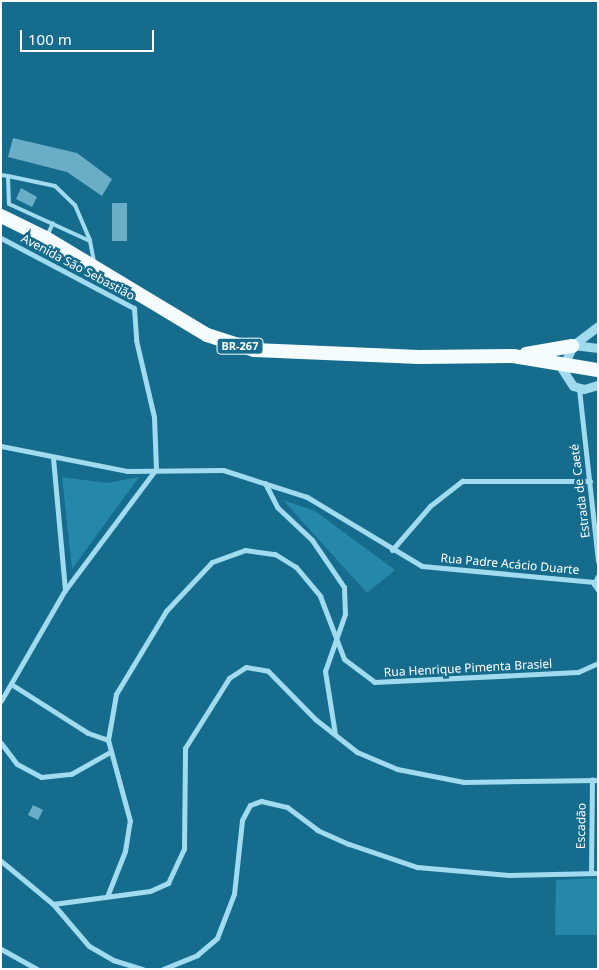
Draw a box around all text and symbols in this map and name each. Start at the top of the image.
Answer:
scale bar [22,20,156,52]
text: 100 m [28,29,72,49]
street label: Avenida São Sebastião [19,231,137,303]
road number: BR-267 [216,338,264,354]
street label: Estrada de Caeté [567,443,593,539]
street label: Rua Padre Acácio Duarte [440,551,580,577]
street label: Rua Henrique Pimenta Brasiel [384,656,552,680]
street label: Escadão [573,803,589,849]

